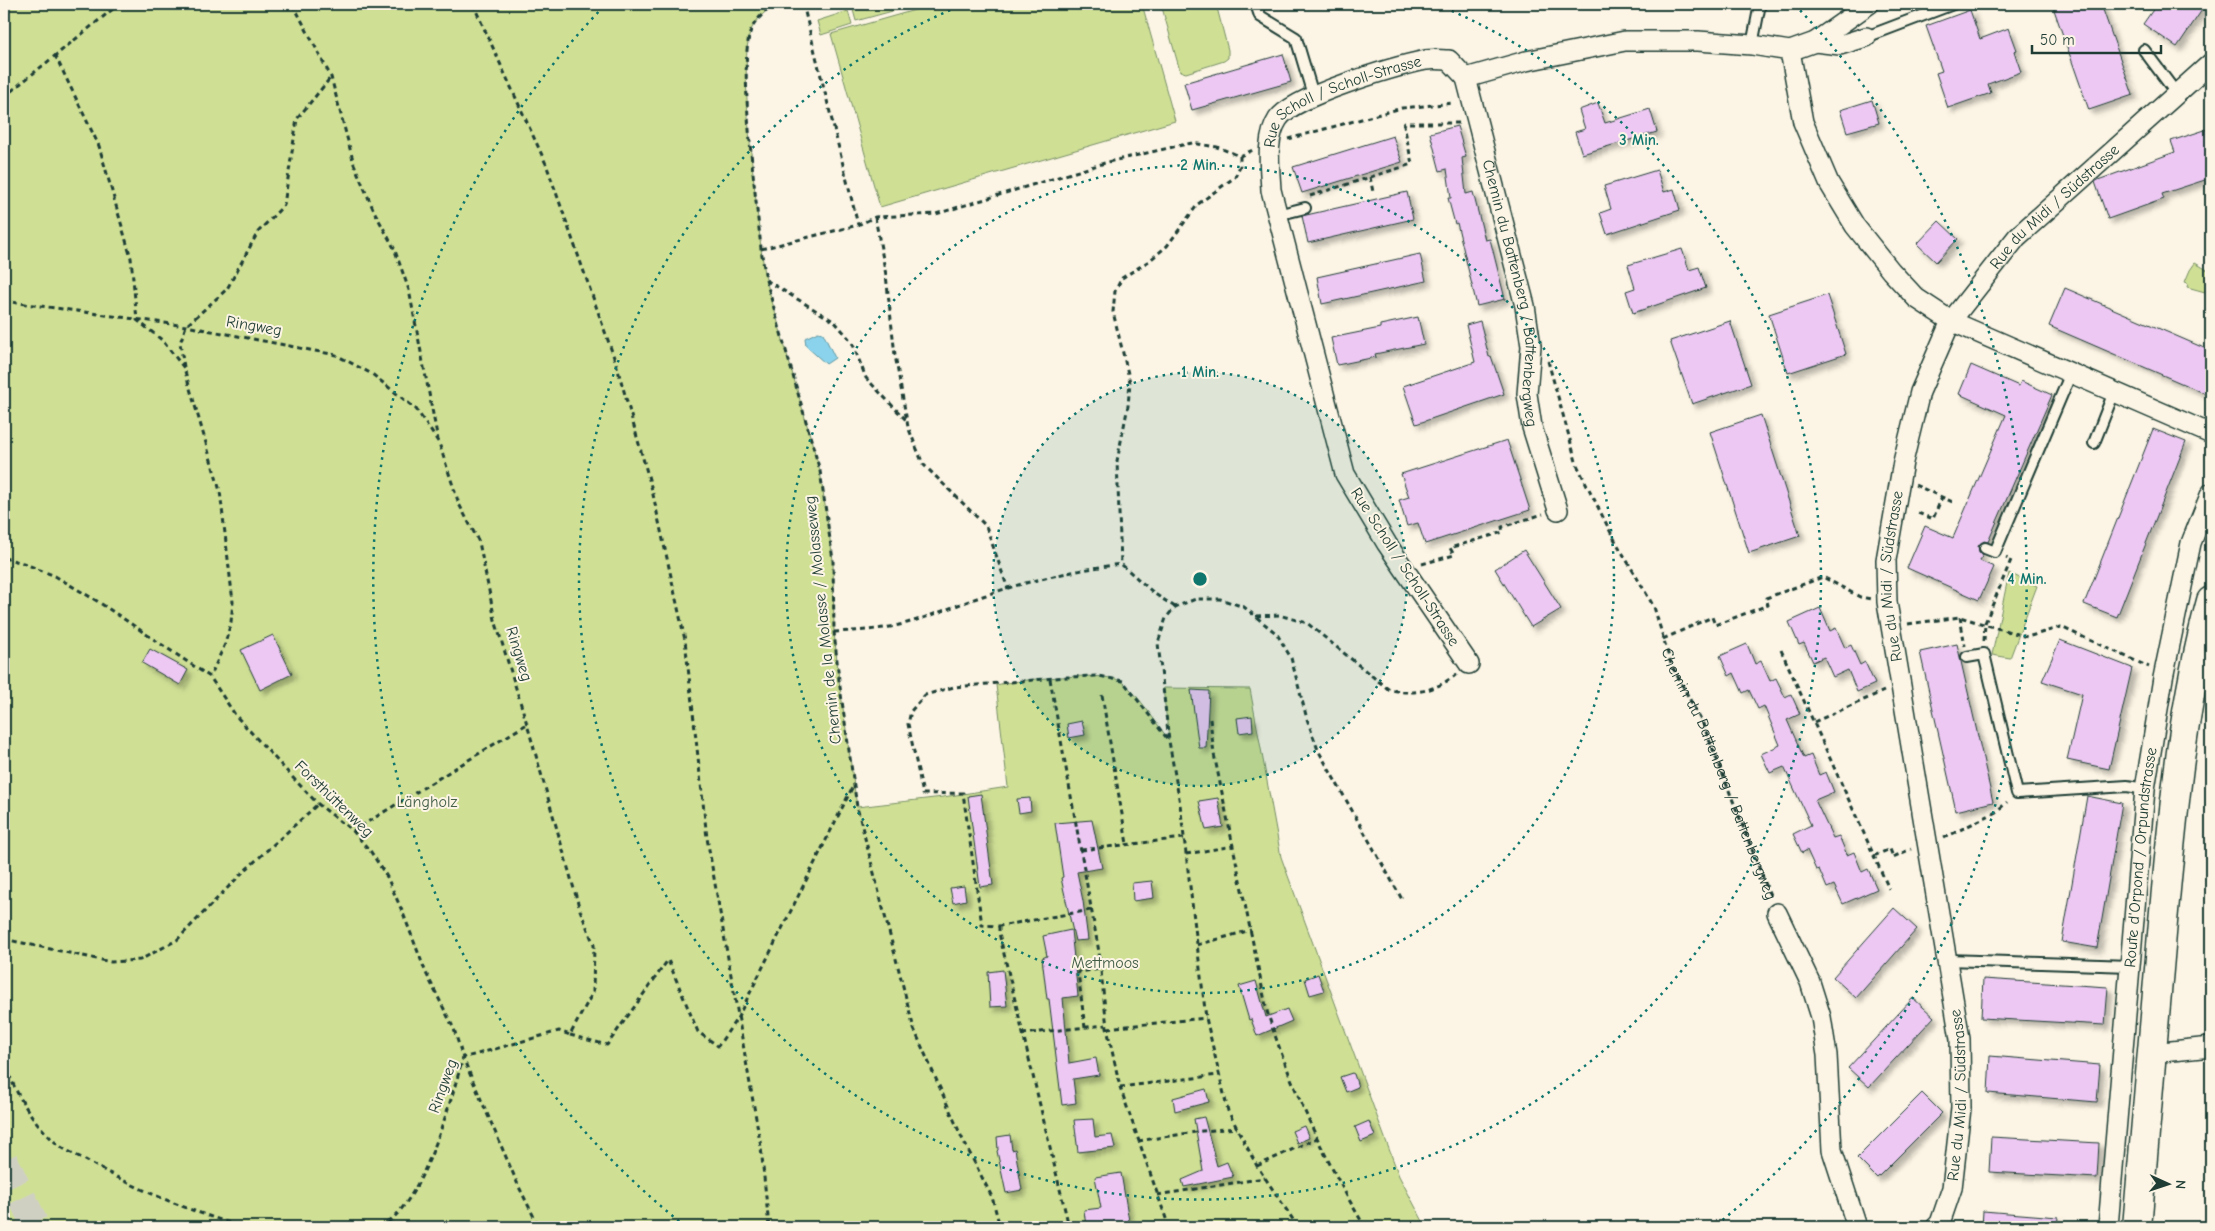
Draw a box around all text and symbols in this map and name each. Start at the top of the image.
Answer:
scale bar [2032,22,2161,54]
text: 50 m [2040,31,2075,49]
street label: Rue Scholl / Scholl-Strasse [1260,52,1423,148]
text: 3 Min. [1619,131,1659,149]
street label: Rue du Midi / Südstrasse [1986,141,2123,273]
text: 2 Min. [1180,156,1220,174]
street label: Chemin du Battenberg / Battenbergweg [1479,158,1541,428]
street label: Ringweg [225,312,283,340]
text: 1 Min. [1181,363,1219,381]
street label: Rue Scholl / Scholl-Strasse [1347,484,1463,650]
street label: Rue du Midi / Südstrasse [1877,490,1907,663]
street label: Chemin de la Molasse / Molasseweg [801,495,845,745]
centre of rings [1191,570,1209,588]
text: 4 Min. [2008,570,2047,588]
street label: Ringweg [502,624,536,684]
street label: Chemin du Battenberg / Battenbergweg [1658,646,1780,903]
street label: Route d'Orpond / Orpundstrasse [2121,746,2161,968]
street label: Forsthüttenweg [291,757,377,841]
park label: Längholz [397,793,457,811]
park label: Mettmoos [1071,954,1139,972]
street label: Rue du Midi / Südstrasse [1944,1008,1970,1182]
street label: Ringweg [425,1056,461,1116]
north arrow [2142,1158,2192,1208]
text: N [2172,1180,2189,1190]

